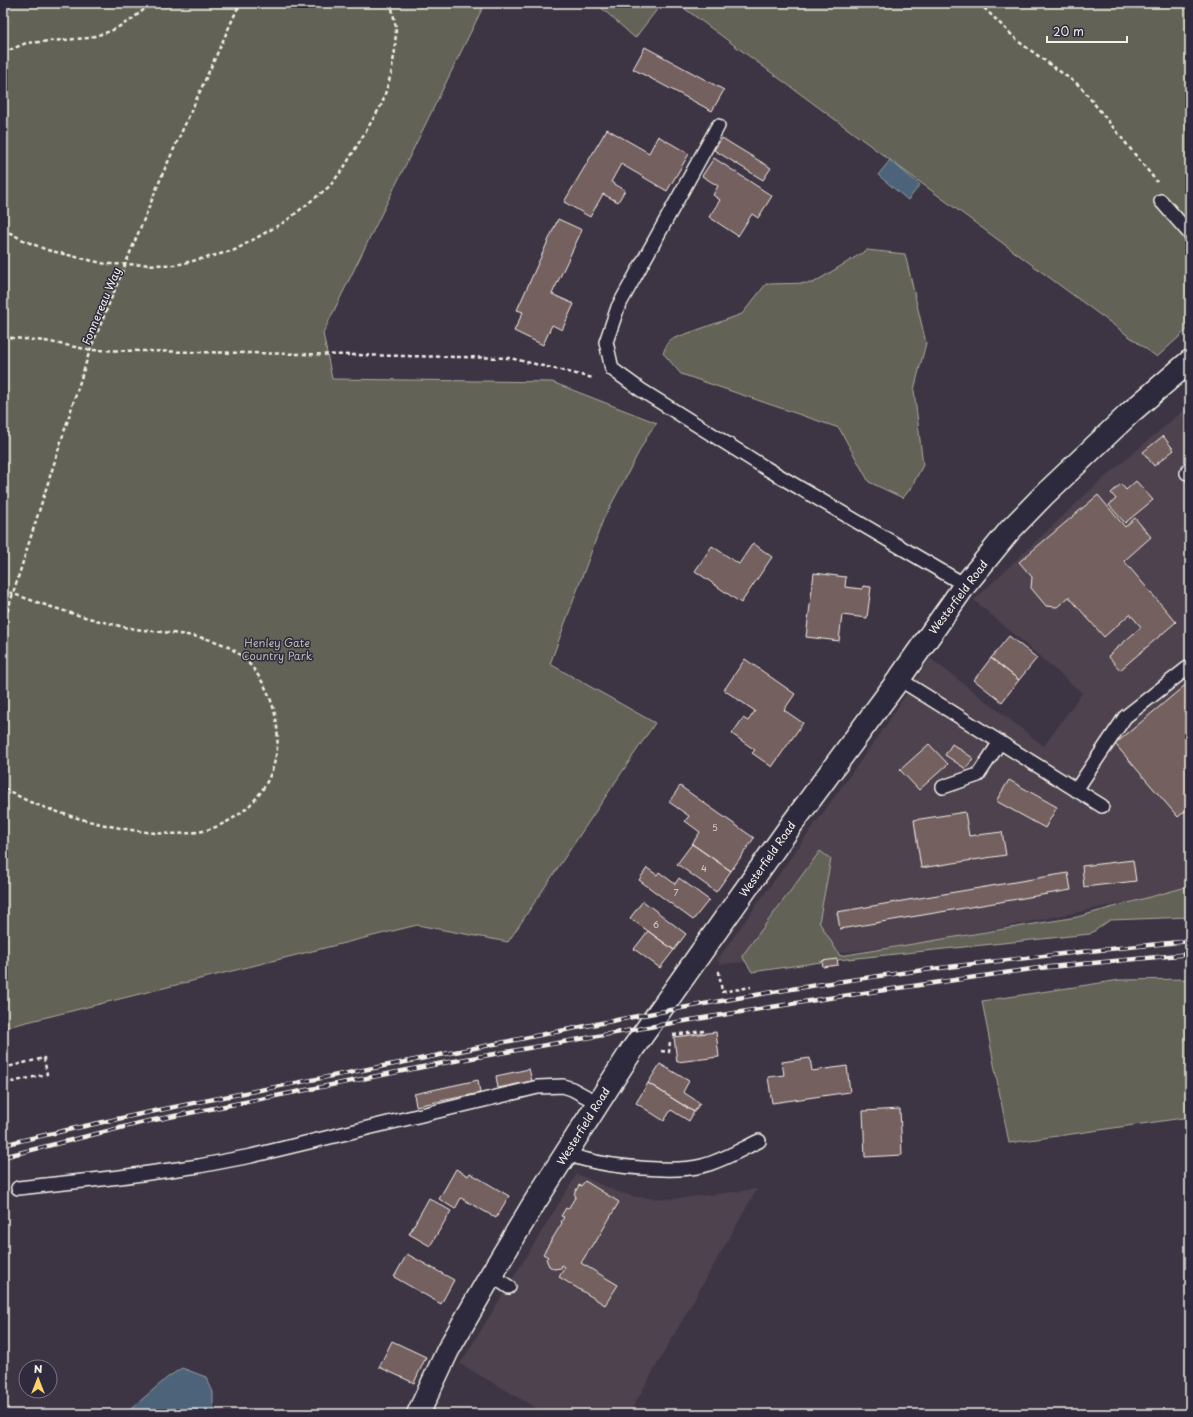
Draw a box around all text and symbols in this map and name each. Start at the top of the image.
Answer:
scale bar [1047,18,1127,44]
text: 20 m [1053,22,1084,40]
street label: Fonnereau Way [77,265,125,347]
street label: Westerfield Road [924,556,992,638]
park label: Henley Gate Country Park [241,634,313,664]
street label: Westerfield Road [734,818,800,900]
house number: 5 [712,820,718,834]
house number: 4 [701,861,707,875]
house number: 7 [673,885,679,899]
house number: 6 [653,917,659,931]
street label: Westerfield Road [552,1084,614,1168]
north arrow [18,1359,58,1399]
text: N [34,1360,43,1377]

